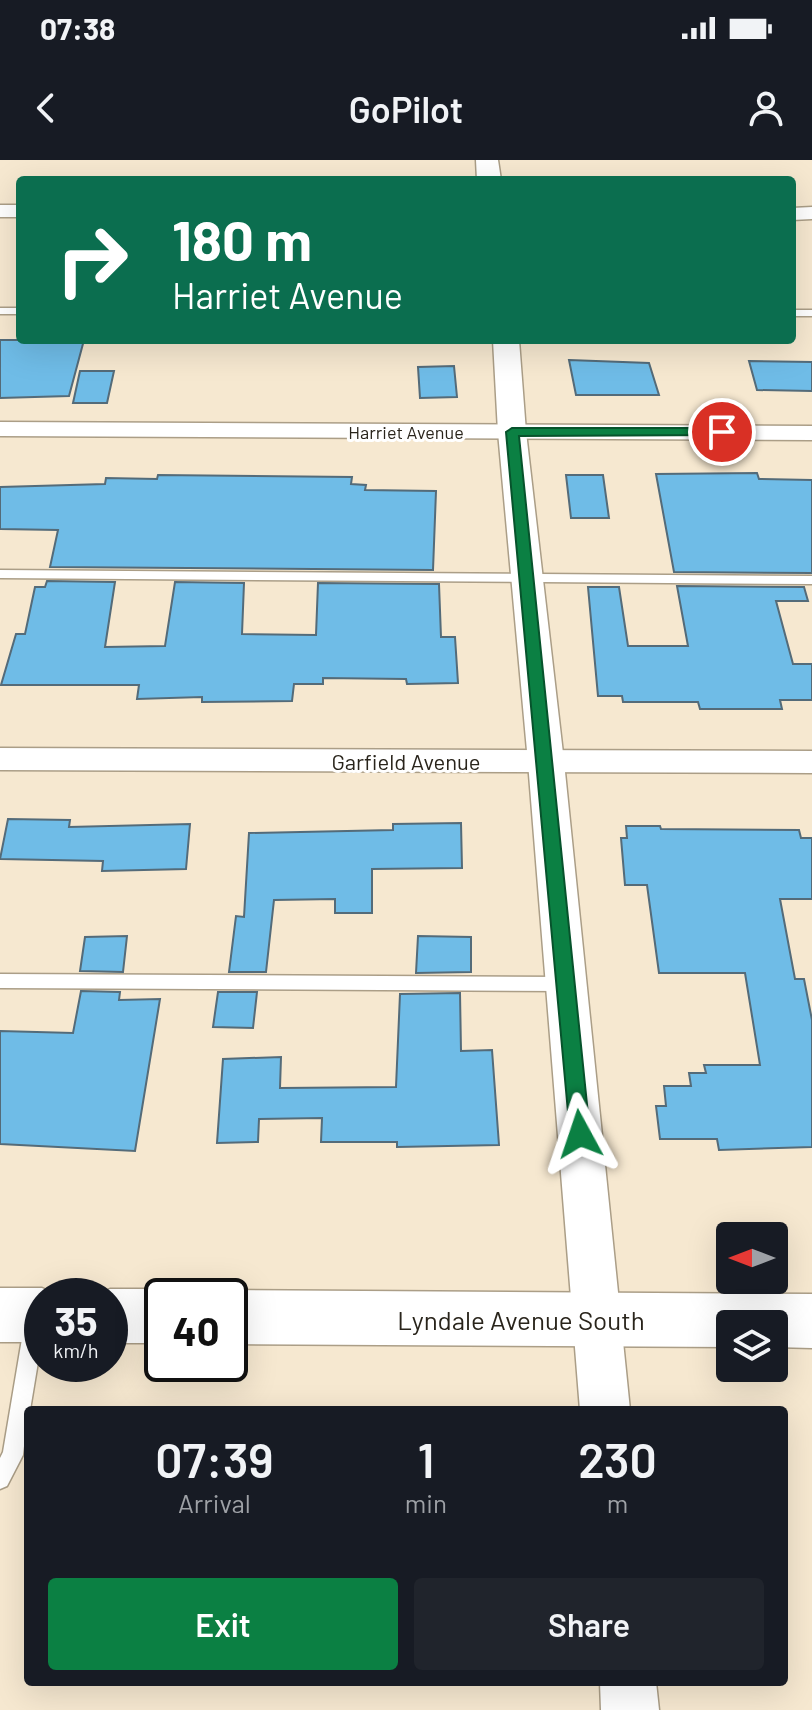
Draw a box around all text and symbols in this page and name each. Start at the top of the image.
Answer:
text: 07:38 [40,10,115,46]
icon: back [24,86,68,130]
icon: person [744,86,788,130]
text: GoPilot [349,87,463,130]
text: 180 m [172,205,312,272]
icon: right [40,208,144,312]
text: Harriet Avenue [172,273,403,316]
pin [688,398,756,466]
icon: arrive [700,410,744,454]
street label: Harriet Avenue [348,421,464,443]
street label: Garfield Avenue [331,748,481,774]
position arrow [538,1092,622,1176]
north arrow [716,1222,788,1294]
map controls [716,1222,788,1382]
speed limit sign: 40 [144,1278,248,1382]
text: 35 [54,1296,98,1344]
street label: Lyndale Avenue South [397,1304,645,1335]
button: layers [716,1310,788,1382]
text: km/h [53,1338,99,1362]
text: 07:39 [155,1430,274,1488]
text: 1 [417,1430,434,1488]
text: 230 [578,1430,657,1488]
text: Arrival [178,1487,251,1518]
text: min [405,1487,447,1518]
text: m [607,1487,628,1518]
button: Exit [48,1578,398,1670]
button: Share [414,1578,764,1670]

